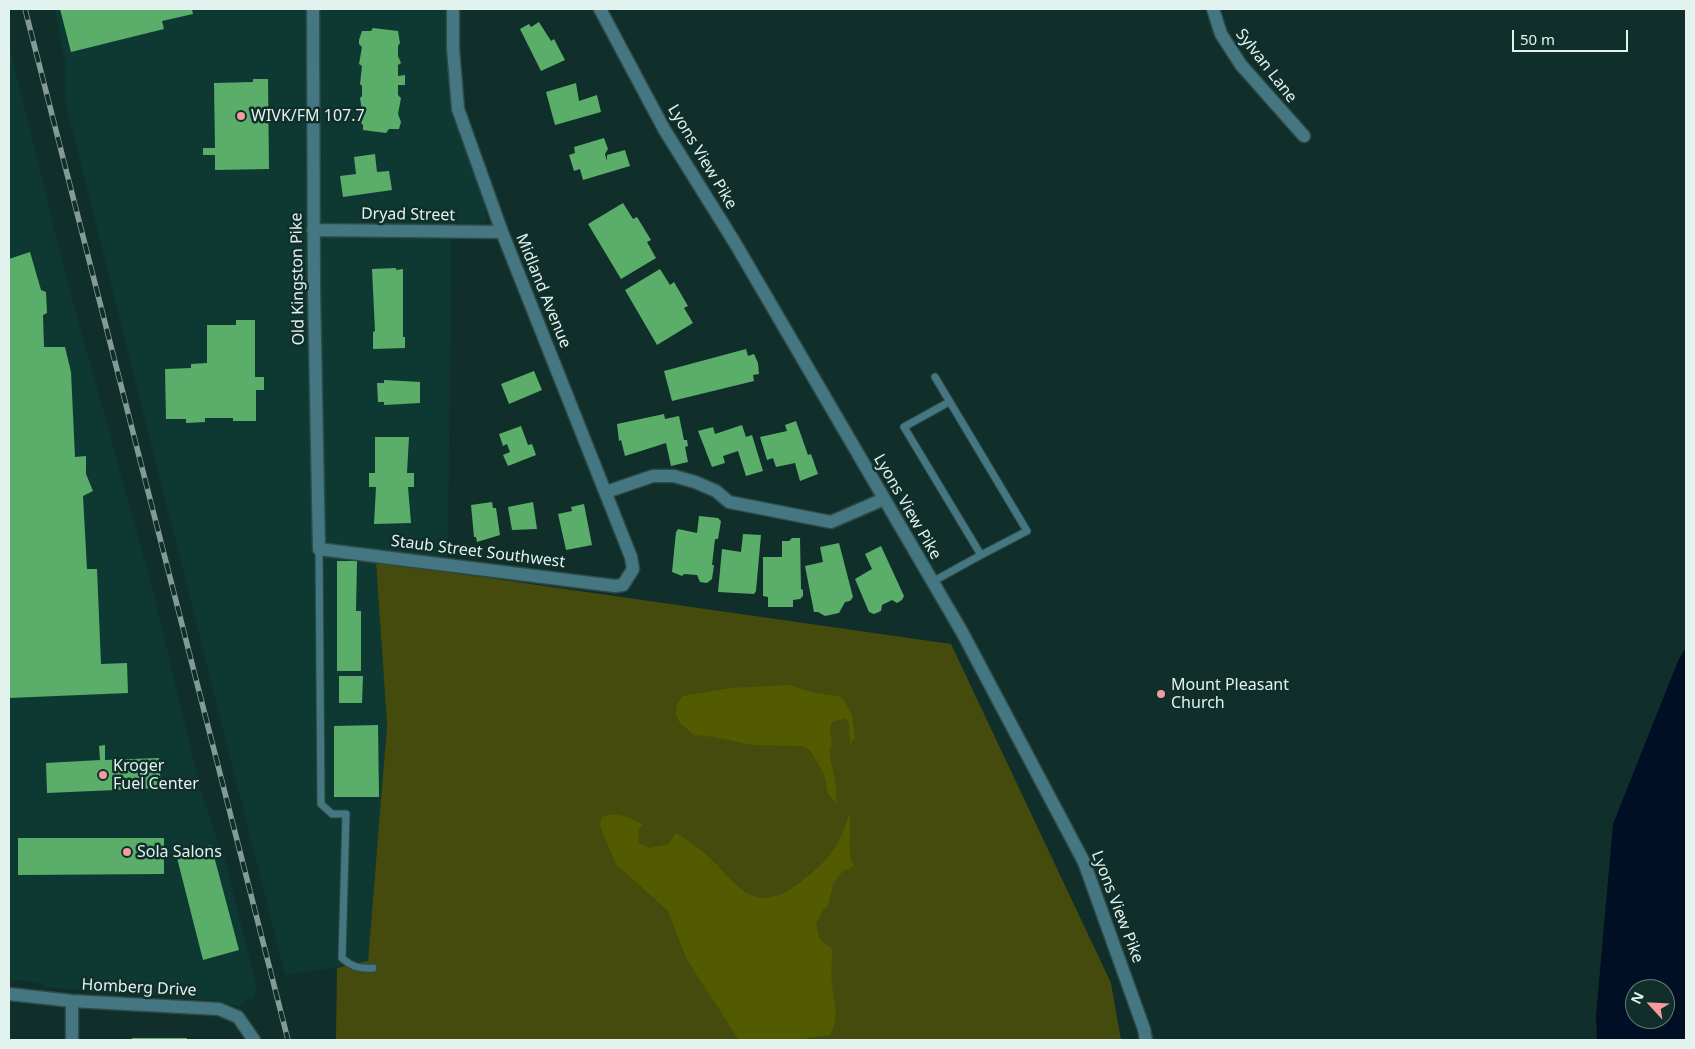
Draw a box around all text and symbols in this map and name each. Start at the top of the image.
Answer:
scale bar [1515,20,1631,52]
street label: Sylvan Lane [1231,25,1301,107]
text: 50 m [1520,29,1555,49]
street label: Lyons View Pike [663,101,741,213]
place label: WIVK/FM 107.7 [251,106,365,126]
marker: WIVK/FM 107.7 [235,110,247,122]
street label: Dryad Street [361,205,455,225]
street label: Old Kingston Pike [287,212,309,346]
street label: Midland Avenue [511,231,575,351]
street label: Lyons View Pike [869,451,945,563]
street label: Staub Street Southwest [390,532,566,572]
place label: Mount Pleasant Church [1171,675,1289,713]
marker: Mount Pleasant Church [1155,688,1167,700]
place label: Kroger Fuel Center [113,756,199,794]
marker: Kroger Fuel Center [97,769,109,781]
place label: Sola Salons [137,842,222,862]
marker: Sola Salons [121,846,133,858]
street label: Lyons View Pike [1087,848,1147,966]
street label: Homberg Drive [81,975,197,1001]
north arrow [1625,979,1675,1029]
text: N [1626,989,1648,1007]

